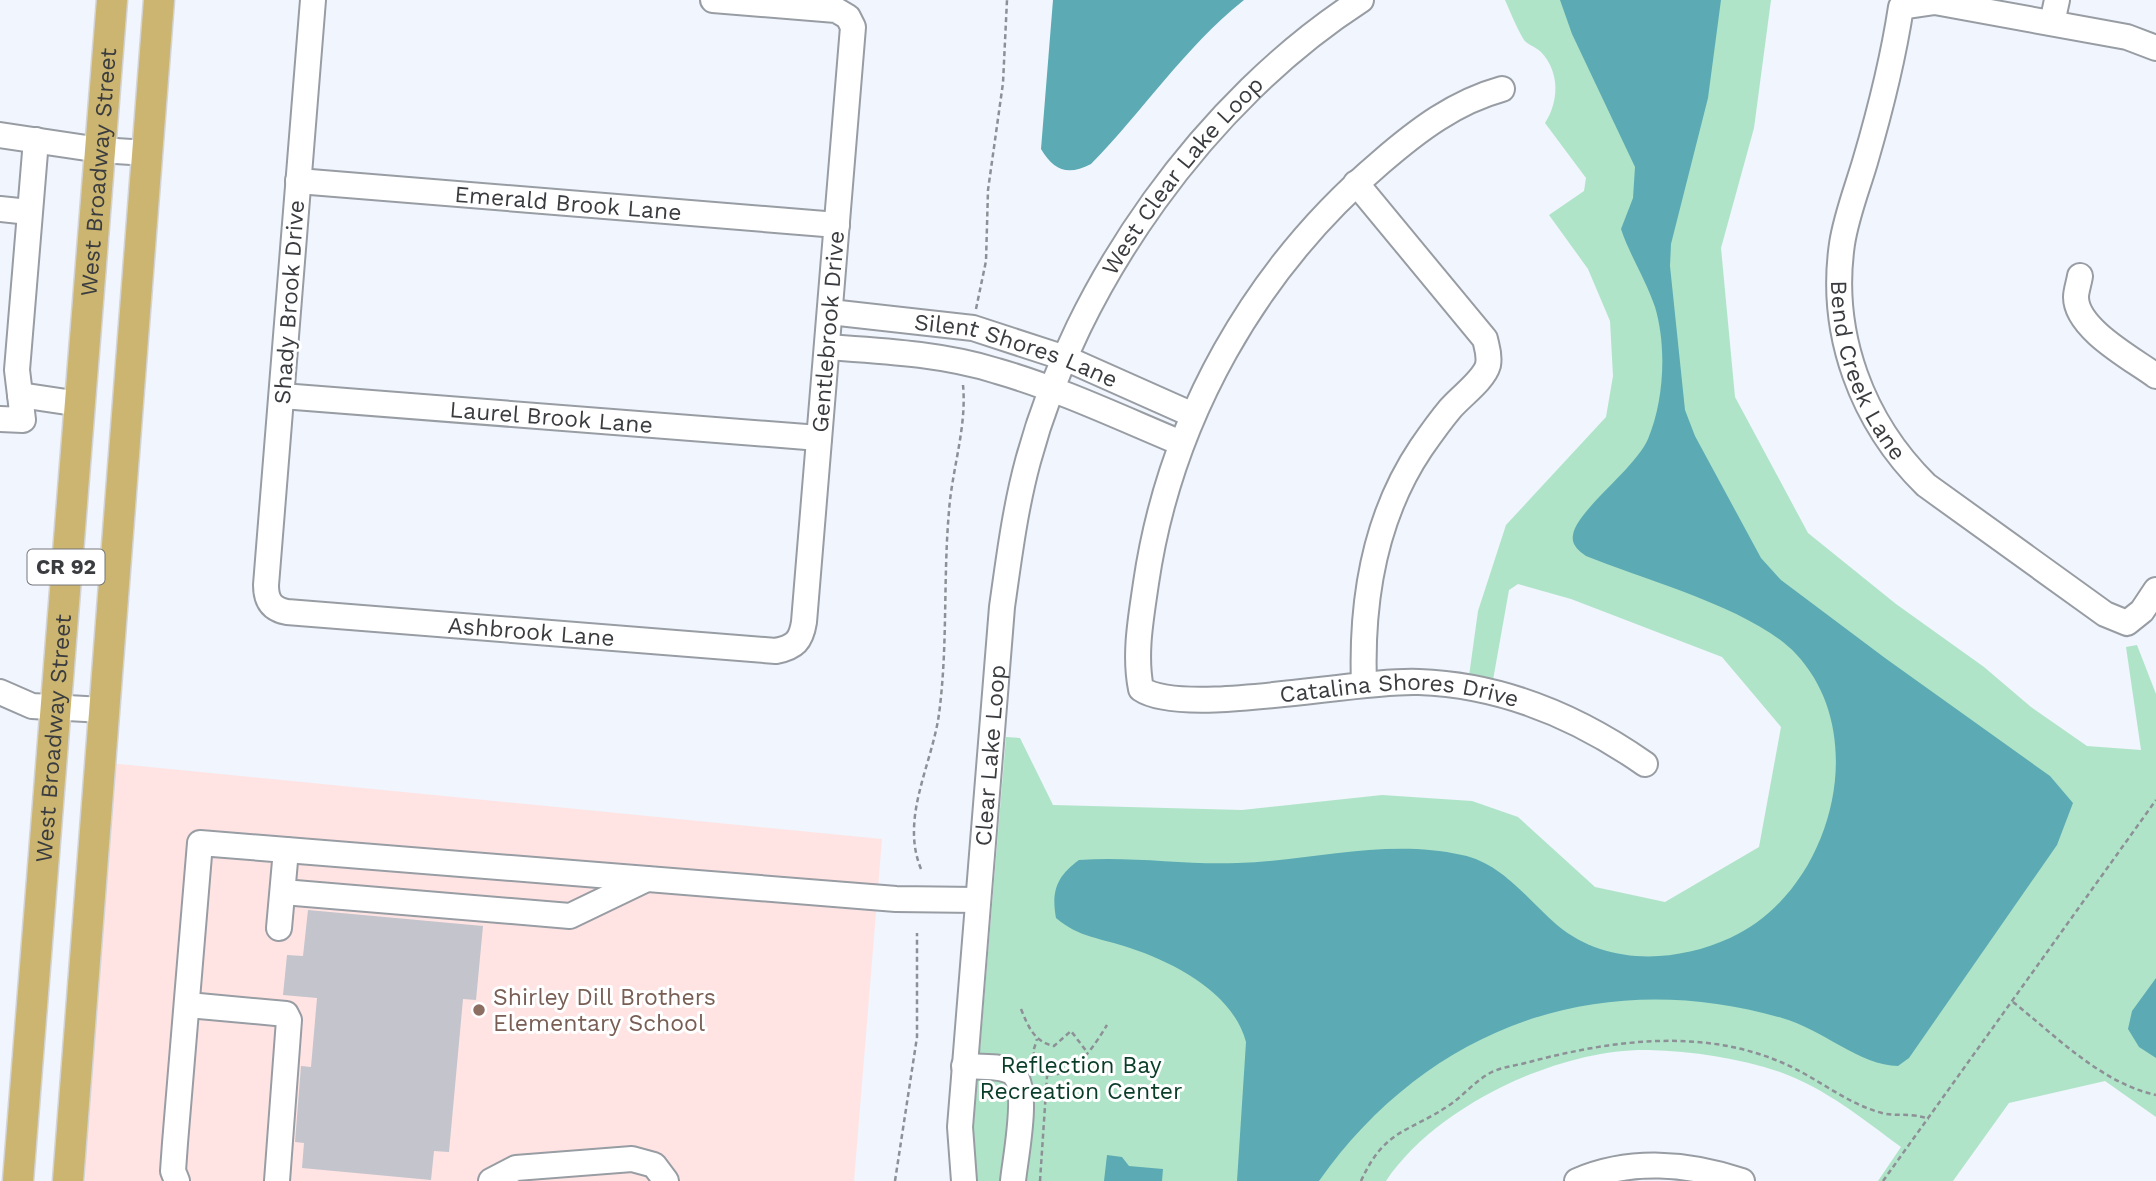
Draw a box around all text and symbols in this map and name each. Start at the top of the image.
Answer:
street label: West Broadway Street [75,47,122,298]
street label: West Clear Lake Loop [1096,71,1269,280]
street label: Emerald Brook Lane [453,181,683,226]
street label: Shady Brook Drive [269,199,310,405]
street label: Gentlebrook Drive [807,230,850,434]
street label: Bend Creek Lane [1825,280,1911,466]
street label: Silent Shores Lane [913,309,1122,394]
street label: Laurel Brook Lane [448,396,654,439]
road number: CR 92 [28,550,104,584]
street label: Ashbrook Lane [447,612,616,652]
street label: West Broadway Street [30,613,77,864]
street label: Clear Lake Loop [970,664,1011,847]
street label: Catalina Shores Drive [1278,669,1522,713]
place label: Shirley Dill Brothers Elementary School [493,984,716,1037]
marker: Shirley Dill Brothers Elementary School [471,1002,487,1018]
park label: Reflection Bay Recreation Center [980,1052,1182,1105]

